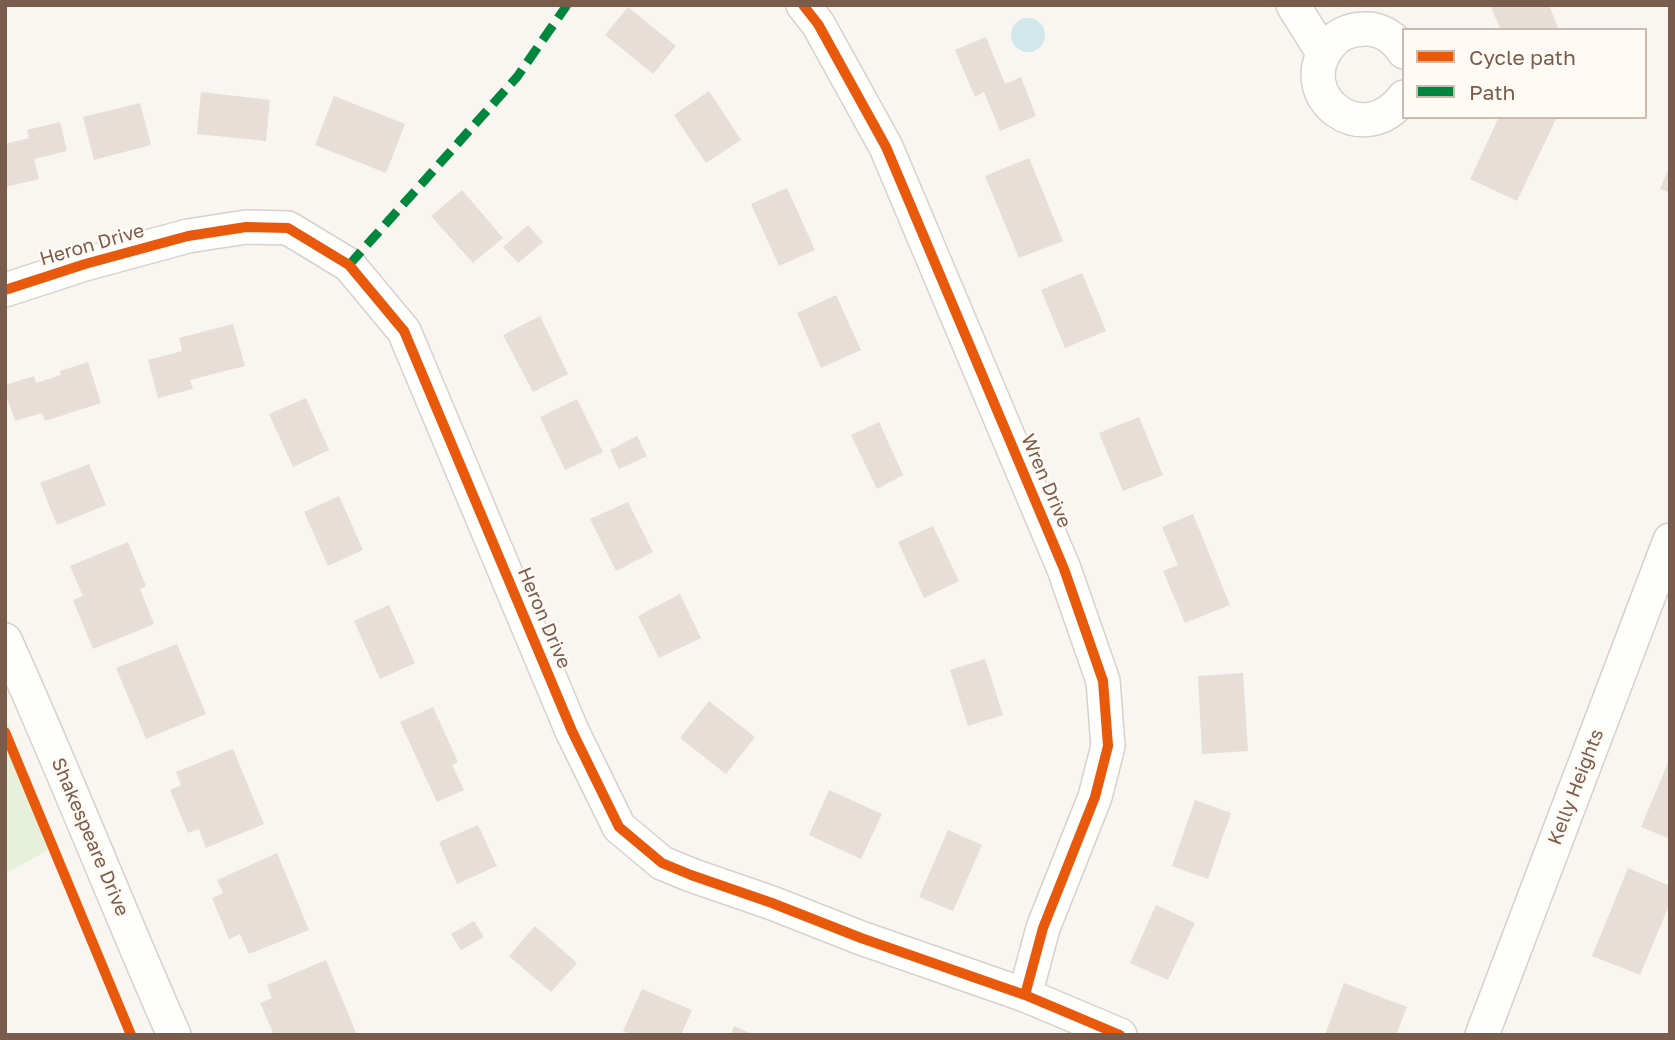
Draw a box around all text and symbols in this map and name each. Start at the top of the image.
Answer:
legend [1402,28,1647,119]
text: Cycle path [1469,44,1576,70]
text: Path [1469,79,1516,105]
street label: Heron Drive [37,219,147,271]
street label: Wren Drive [1016,431,1076,531]
street label: Heron Drive [512,564,576,672]
street label: Kelly Heights [1543,726,1609,848]
street label: Shakespeare Drive [46,755,134,919]

